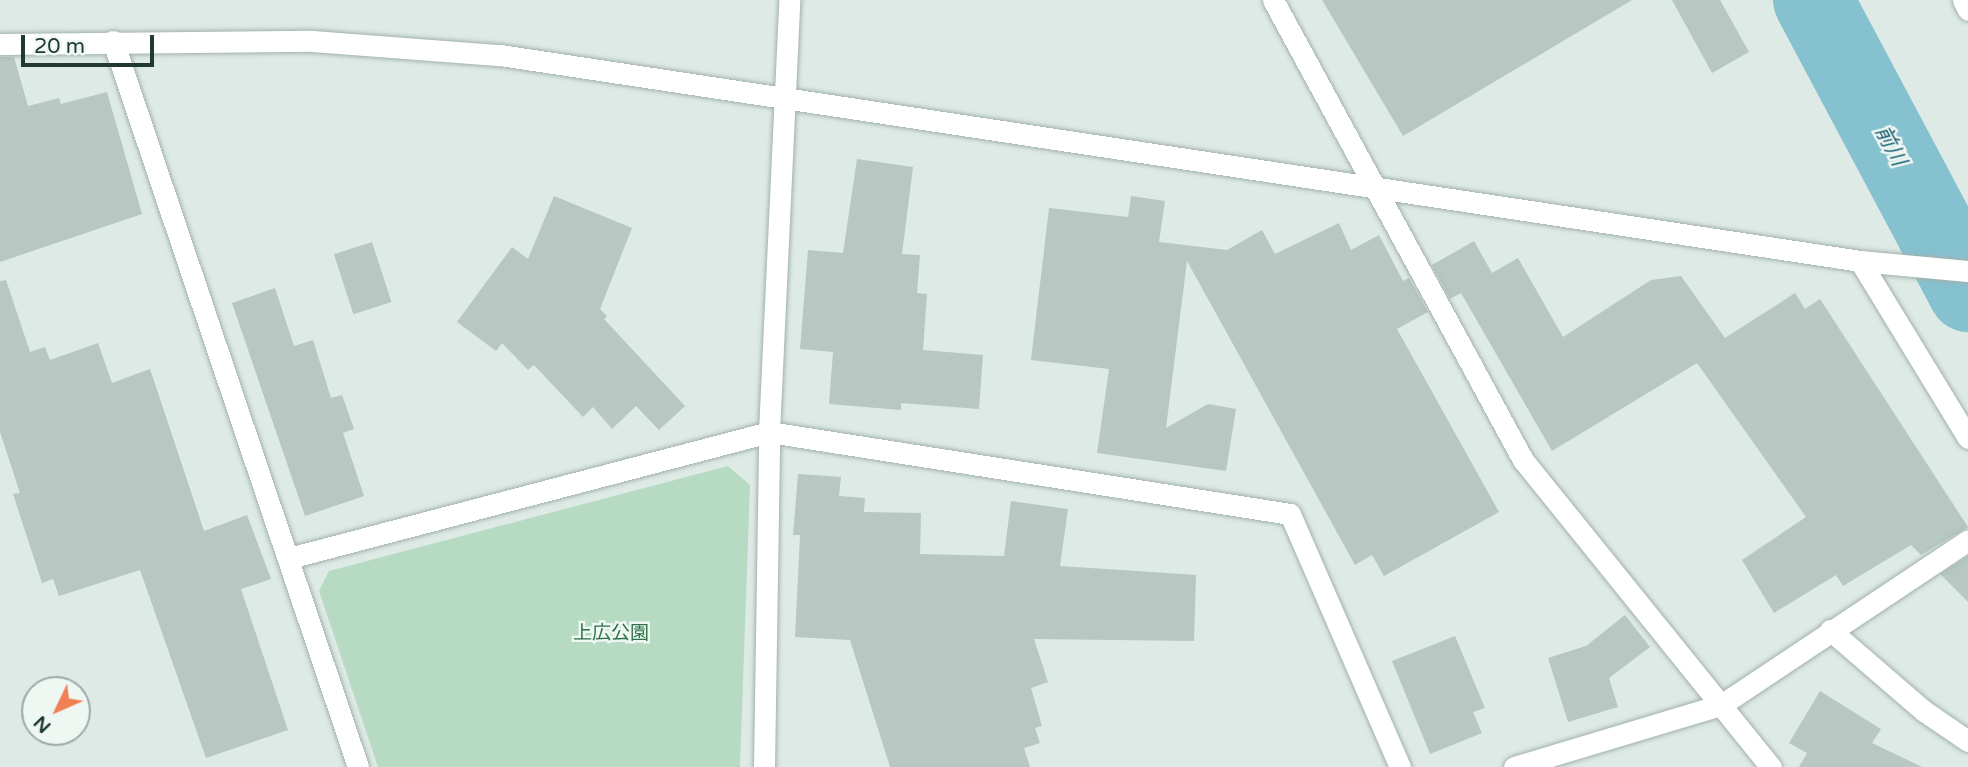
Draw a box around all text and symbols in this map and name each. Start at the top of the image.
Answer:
scale bar [24,21,158,65]
text: 20 m [34,34,85,59]
water label: 前川 [1869,122,1911,170]
park label: 上広公園 [573,623,649,645]
north arrow [21,676,91,746]
text: N [29,711,56,737]

